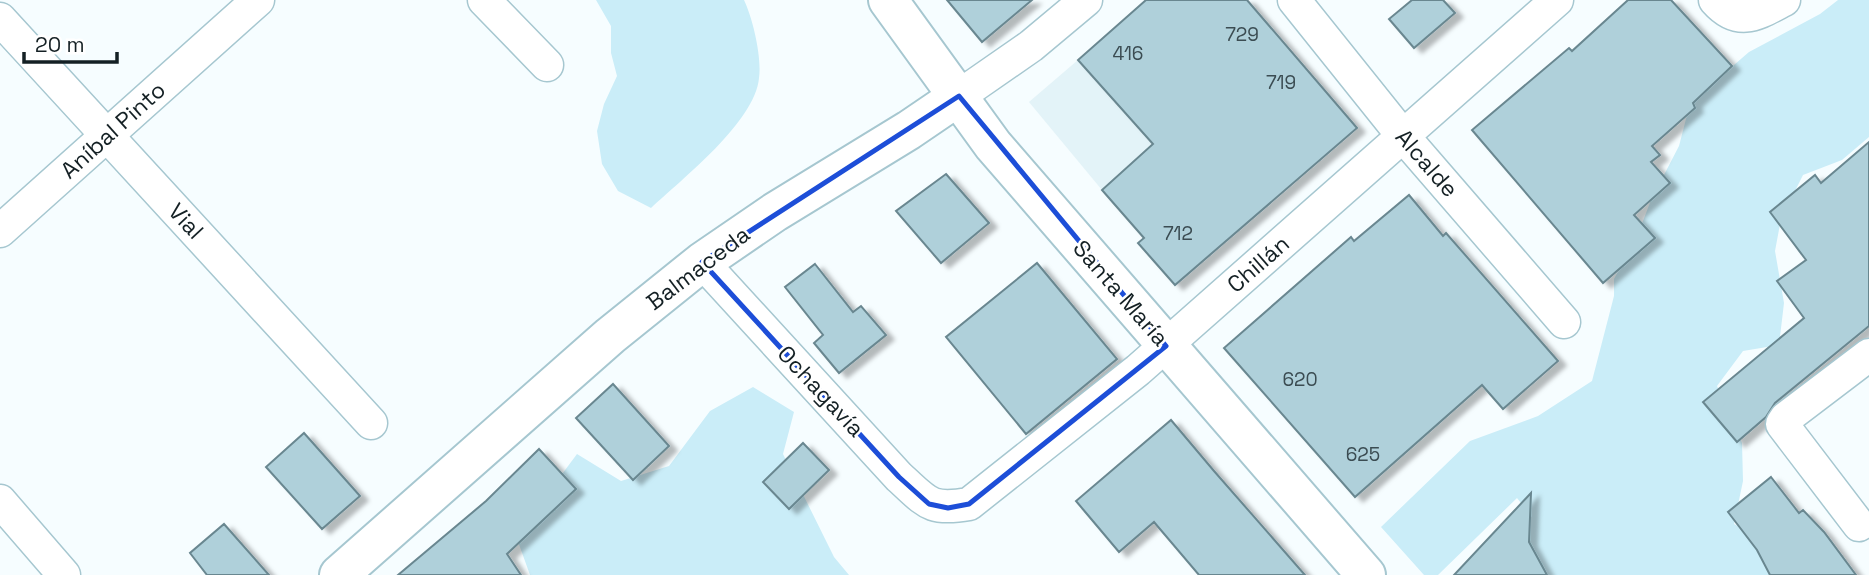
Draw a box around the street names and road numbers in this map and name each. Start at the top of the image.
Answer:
street label: Aníbal Pinto [54,75,172,185]
street label: Alcalde [1389,123,1465,203]
street label: Vial [162,197,210,245]
street label: Balmaceda [640,219,756,317]
street label: Chillán [1221,229,1295,299]
street label: Santa María [1067,234,1175,352]
street label: Ochagavía [771,339,871,443]

